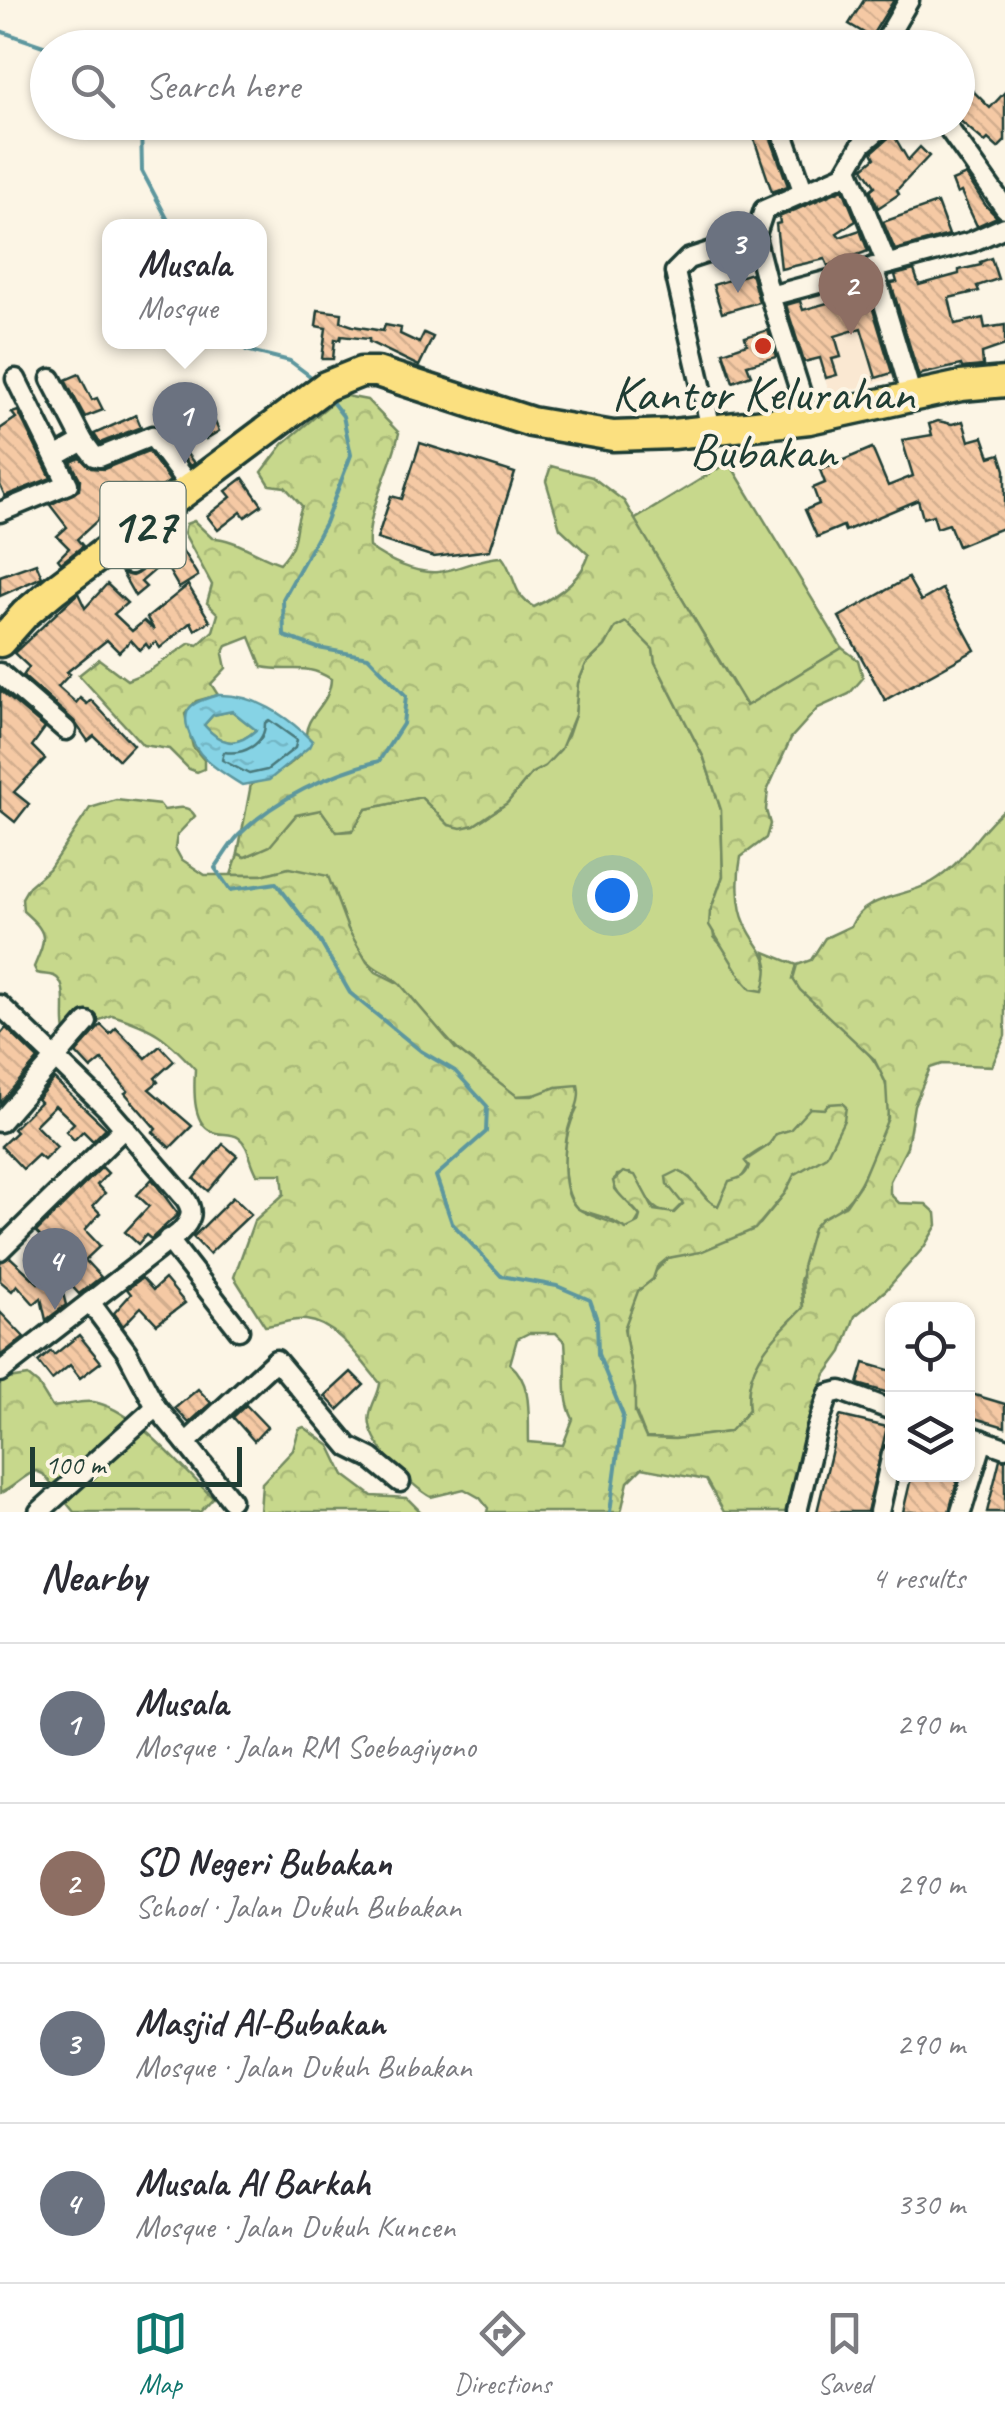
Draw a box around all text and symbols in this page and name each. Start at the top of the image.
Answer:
search box [30,30,975,140]
icon: search [65,58,120,113]
text: Search here [145,62,300,109]
pin: 3 [706,210,770,293]
popup [102,219,267,349]
text: Musala [138,240,231,287]
pin: 2 [818,252,884,335]
text: Mosque [138,287,218,328]
marker: Kantor Kelurahan Bubakan [752,335,774,357]
place label: Kantor Kelurahan Bubakan [612,362,916,483]
pin: 1 [152,382,218,464]
road number: 127 [100,482,186,568]
your location [587,870,638,921]
pin: 4 [22,1228,88,1310]
map controls [885,1302,975,1482]
button: locate [885,1302,975,1392]
button: layers [885,1392,975,1482]
scale bar [30,1442,242,1486]
text: 100 m [45,1447,105,1482]
text: Nearby [40,1551,146,1604]
text: 4 results [871,1557,965,1598]
text: Musala [135,1679,228,1726]
text: 1 [65,1703,80,1744]
text: 290 m [896,1703,965,1744]
text: Mosque · Jalan RM Soebagiyono [135,1726,476,1767]
text: SD Negeri Bubakan [135,1839,391,1886]
text: 2 [65,1863,80,1904]
text: 290 m [896,1863,965,1904]
text: School · Jalan Dukuh Bubakan [135,1886,461,1927]
text: Masjid Al-Bubakan [135,1999,385,2046]
text: 3 [65,2023,80,2064]
text: 290 m [896,2023,965,2064]
text: Mosque · Jalan Dukuh Bubakan [135,2046,472,2087]
text: Musala Al Barkah [135,2159,370,2206]
text: 4 [65,2183,80,2224]
text: 330 m [896,2183,965,2224]
text: Mosque · Jalan Dukuh Kuncen [135,2206,455,2247]
tab: Map [133,2306,188,2401]
tab: Directions [454,2306,551,2401]
tab: Saved [817,2306,872,2401]

